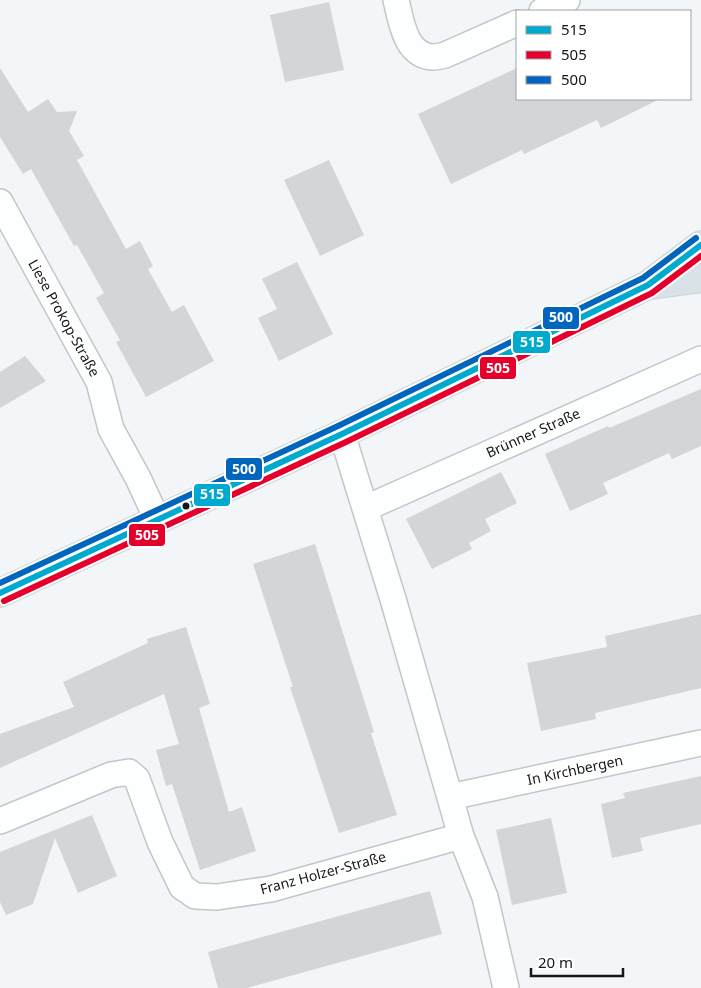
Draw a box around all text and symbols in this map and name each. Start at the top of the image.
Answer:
legend [516,10,691,100]
text: 515 [561,19,587,39]
text: 505 [561,44,587,64]
text: 500 [561,69,587,89]
street label: Liese Prokop-Straße [24,256,105,380]
line badge: 500 [542,306,580,330]
text: 500 [549,307,573,326]
line badge: 515 [512,330,551,354]
text: 515 [520,332,544,351]
line badge: 505 [479,356,517,380]
text: 505 [486,358,510,377]
street label: Brünner Straße [483,403,583,462]
line badge: 500 [225,457,263,481]
text: 500 [232,459,256,478]
line badge: 515 [193,483,231,507]
text: 515 [200,484,224,503]
unlabelled marker [181,501,191,511]
line badge: 505 [128,523,166,547]
text: 505 [135,525,159,544]
street label: In Kirchbergen [525,750,625,789]
street label: Franz Holzer-Straße [258,847,388,898]
scale bar [531,946,624,978]
text: 20 m [538,952,573,972]

